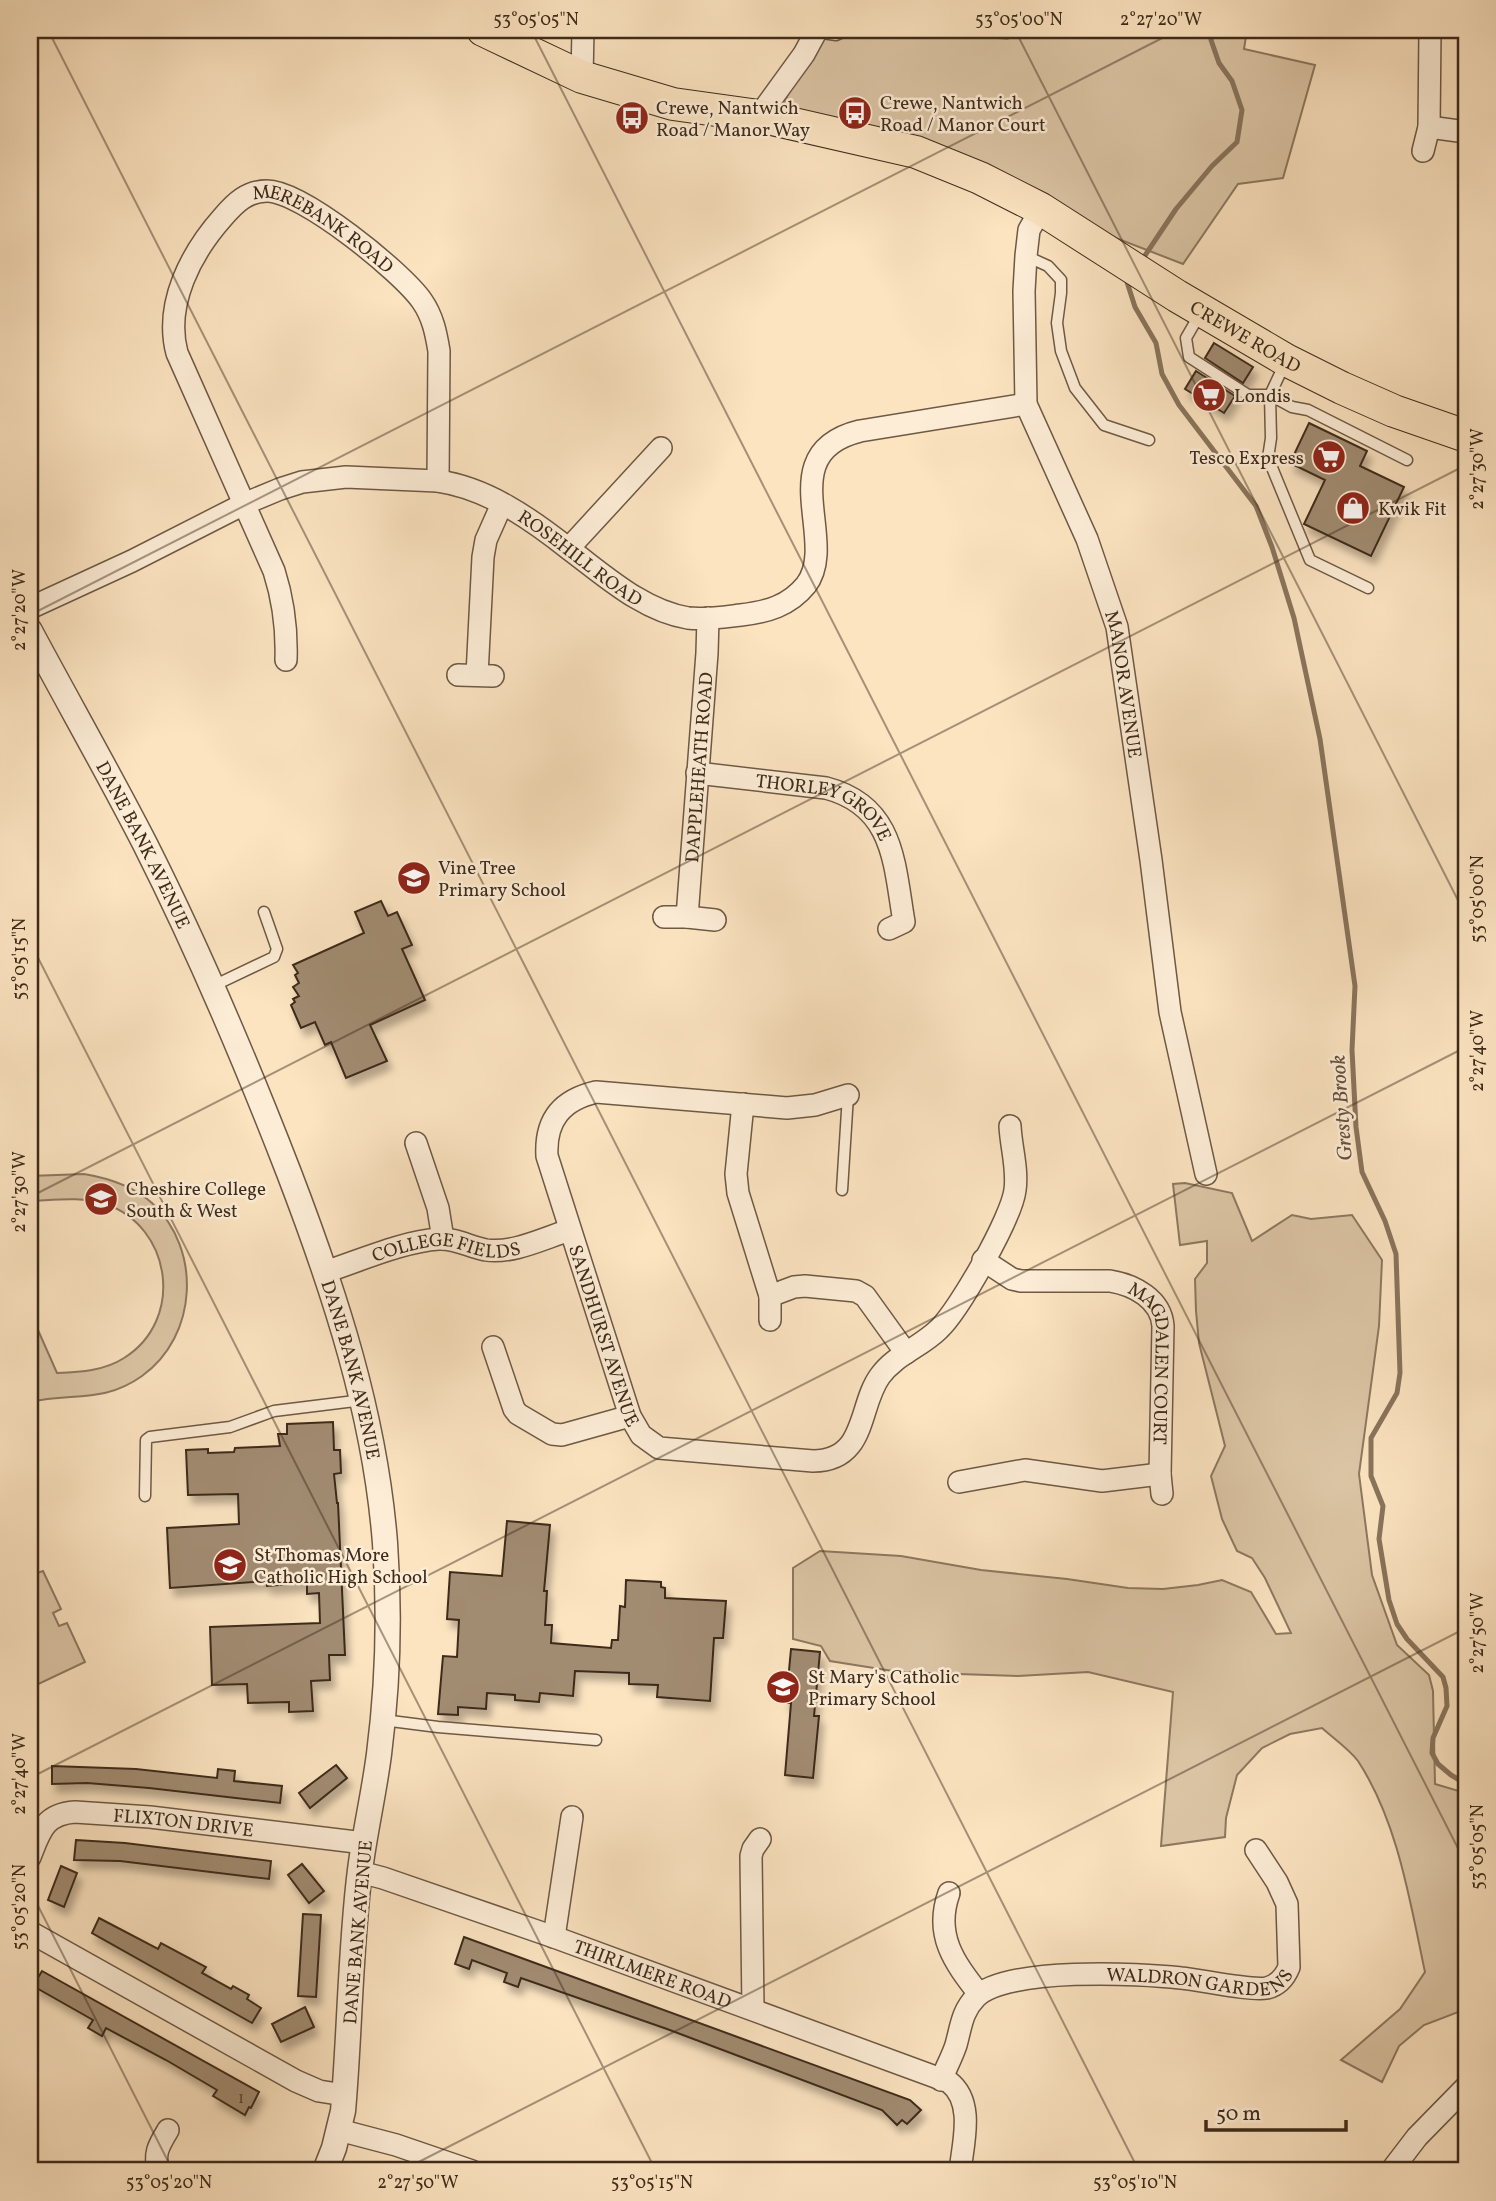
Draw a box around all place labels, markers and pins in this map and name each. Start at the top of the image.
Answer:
place label: Crewe, Nantwich Road / Manor Court [880,91,1046,139]
bus stop icon: Crewe, Nantwich Road / Manor Court [836,94,874,132]
place label: Crewe, Nantwich Road / Manor Way [656,96,810,144]
bus stop icon: Crewe, Nantwich Road / Manor Way [613,99,651,137]
supermarket icon: Londis [1190,376,1228,414]
place label: Londis [1234,384,1291,410]
supermarket icon: Tesco Express [1310,438,1348,476]
place label: Tesco Express [1189,446,1304,472]
shop icon: Kwik Fit [1334,489,1372,527]
place label: Kwik Fit [1378,497,1447,523]
place label: Vine Tree Primary School [438,856,566,904]
school or university icon: Vine Tree Primary School [395,859,433,897]
place label: Cheshire College South & West [126,1177,266,1225]
school or university icon: Cheshire College South & West [82,1180,120,1218]
place label: St Thomas More Catholic High School [254,1543,428,1591]
school or university icon: St Thomas More Catholic High School [211,1546,249,1584]
place label: St Mary's Catholic Primary School [808,1665,959,1713]
school or university icon: St Mary's Catholic Primary School [764,1668,802,1706]

